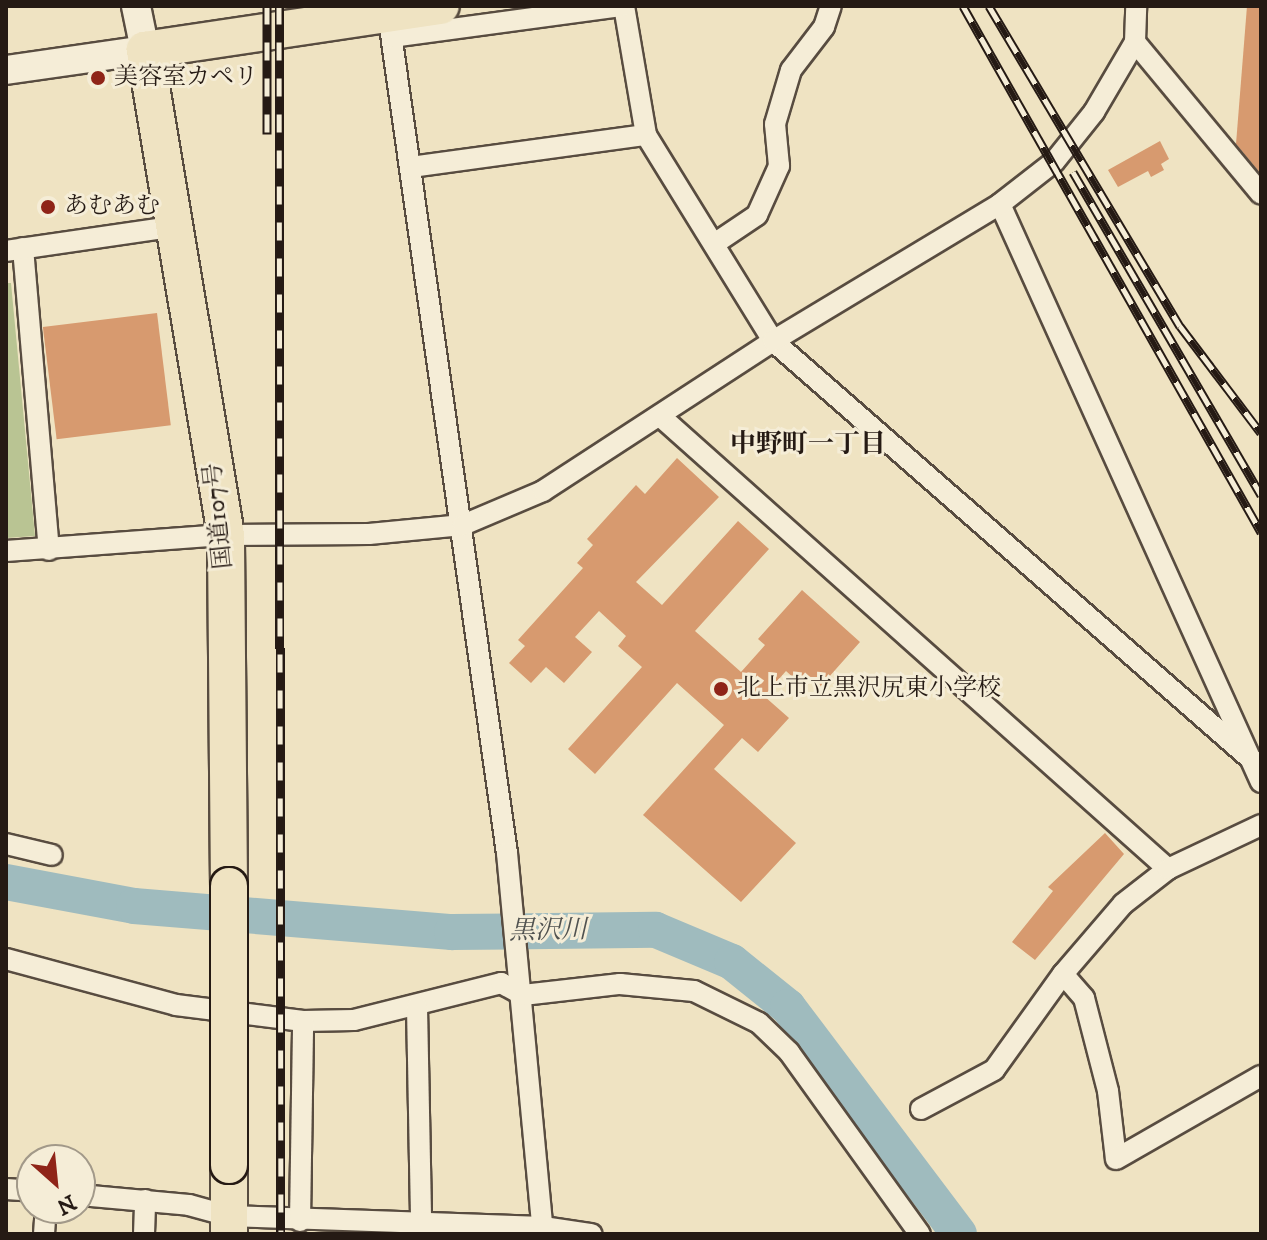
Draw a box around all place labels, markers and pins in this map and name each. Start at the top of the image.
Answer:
place label: 美容室カペリ [114,64,258,92]
marker: 美容室カペリ [89,69,107,87]
place label: あむあむ [64,193,160,221]
marker: あむあむ [39,198,57,216]
place label: 北上市立黒沢尻東小学校 [737,675,1001,703]
marker: 北上市立黒沢尻東小学校 [712,680,730,698]

